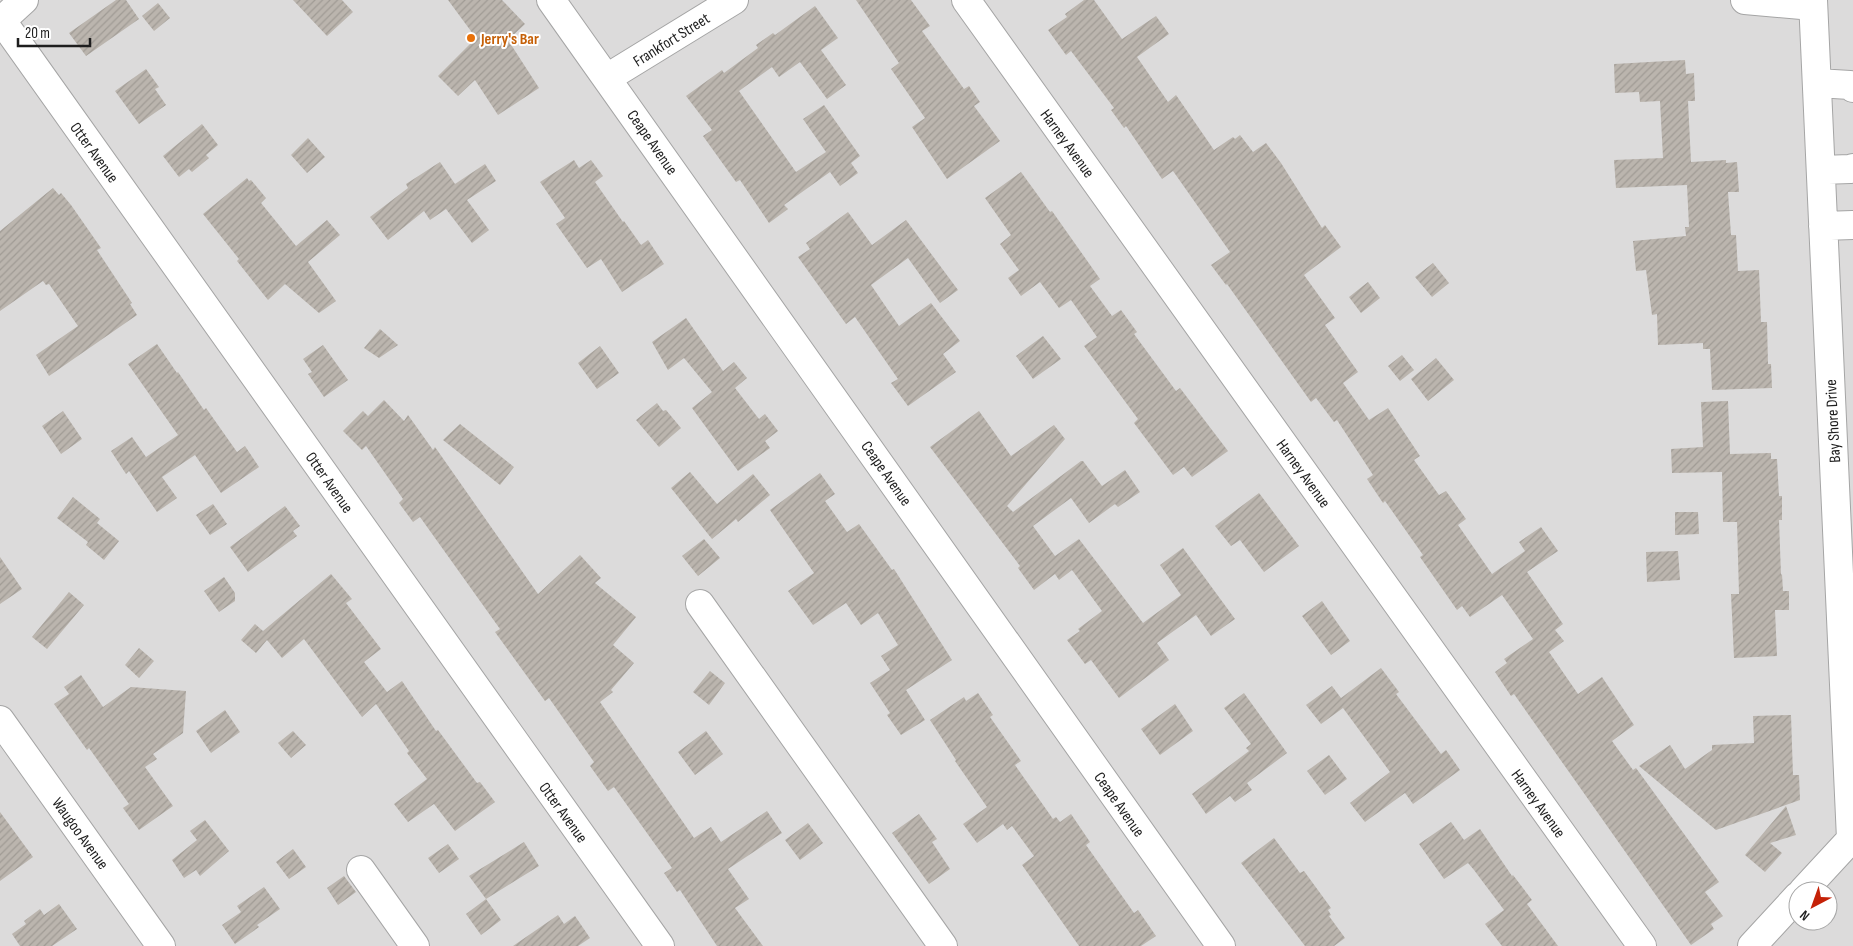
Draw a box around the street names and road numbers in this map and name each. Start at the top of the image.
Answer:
street label: Frankfort Street [630,9,714,71]
street label: Harney Avenue [1036,106,1098,182]
street label: Ceape Avenue [622,107,681,179]
street label: Otter Avenue [65,119,122,187]
street label: Bay Shore Drive [1822,379,1845,463]
street label: Harney Avenue [1272,436,1334,512]
street label: Ceape Avenue [856,438,915,510]
street label: Otter Avenue [301,449,357,517]
street label: Harney Avenue [1507,766,1569,842]
street label: Ceape Avenue [1089,769,1148,841]
street label: Otter Avenue [534,779,591,847]
street label: Waugoo Avenue [47,794,112,873]

